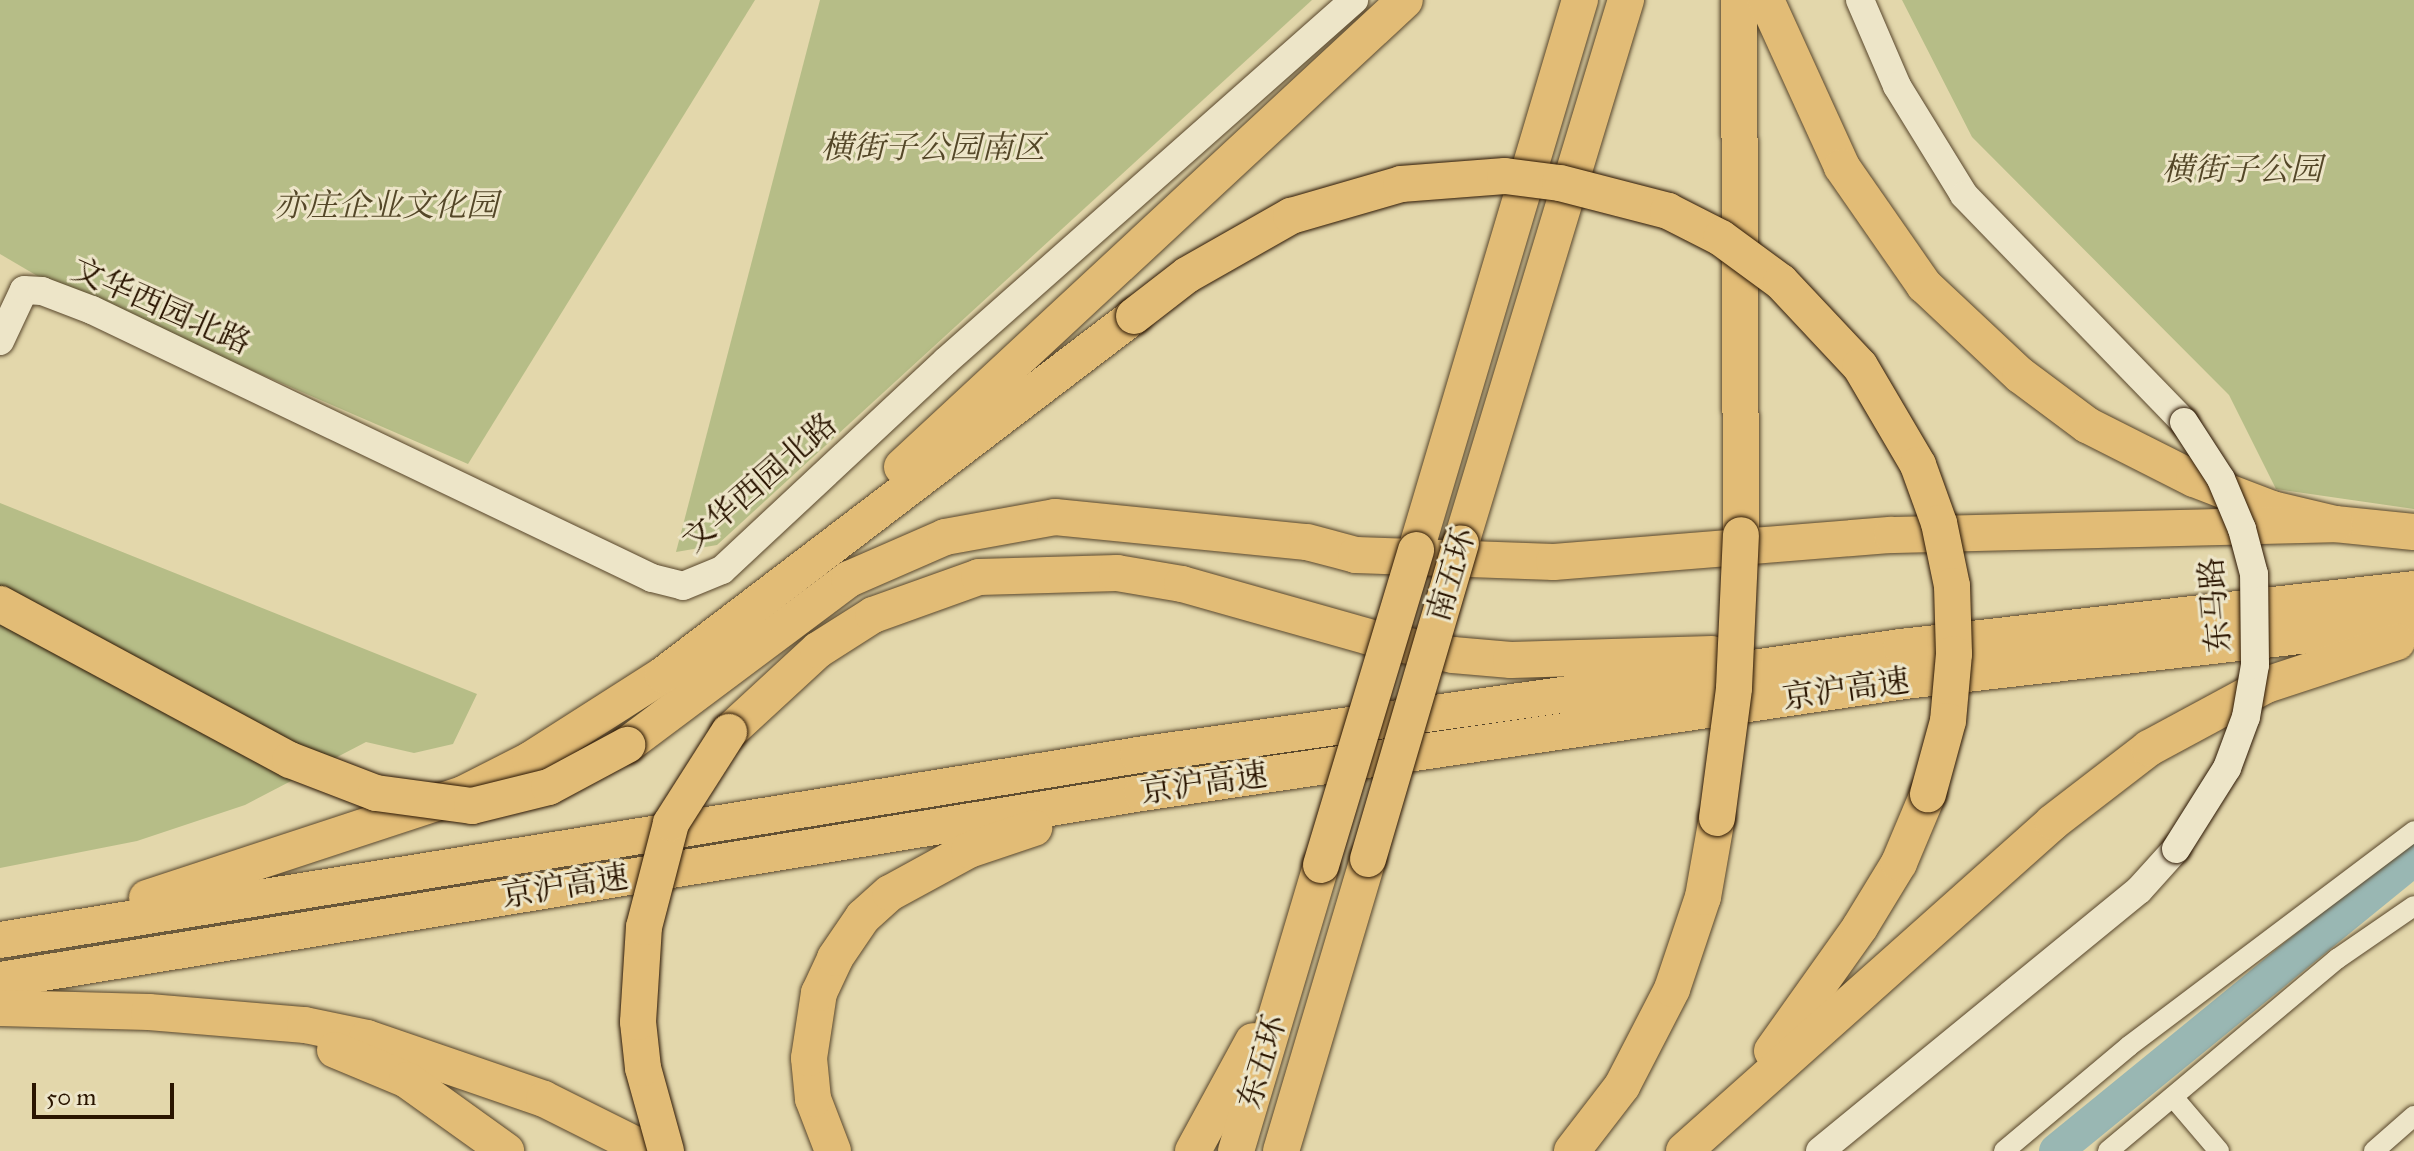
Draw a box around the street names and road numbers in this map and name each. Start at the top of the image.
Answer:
street label: 文华西园北路 [65,250,257,364]
street label: 文华西园北路 [675,406,845,560]
street label: 南五环 [1420,523,1484,627]
street label: 东马路 [2193,556,2239,654]
street label: 京沪高速 [1780,662,1912,718]
street label: 京沪高速 [1138,756,1270,812]
street label: 京沪高速 [499,858,631,916]
street label: 东五环 [1231,1010,1295,1114]

